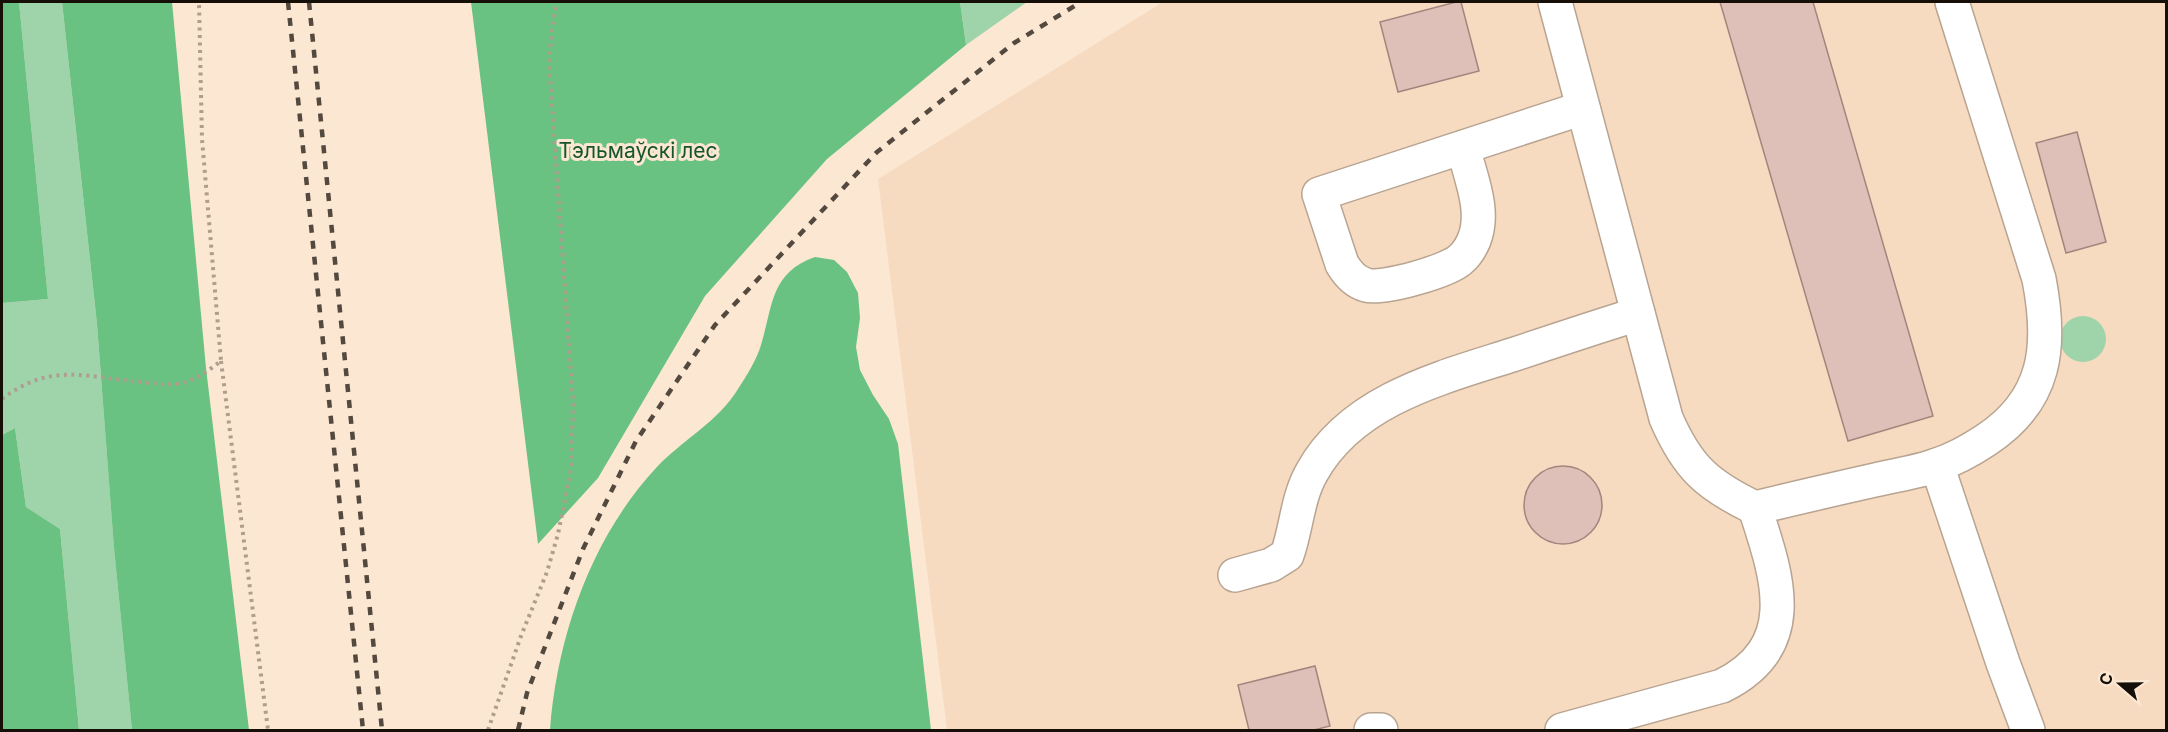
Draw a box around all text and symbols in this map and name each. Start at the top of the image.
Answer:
park label: Тэльмаўскі лес [559,138,717,163]
north arrow [2090,654,2150,714]
text: С [2094,670,2117,688]

